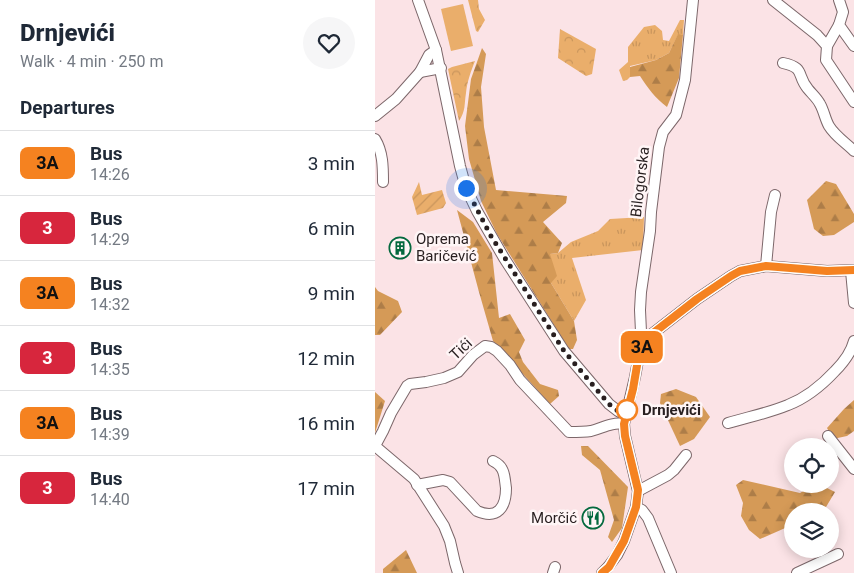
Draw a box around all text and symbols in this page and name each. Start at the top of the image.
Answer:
button: heart [303,17,355,69]
text: Drnjevići [20,19,115,47]
text: Walk · 4 min · 250 m [20,52,164,71]
text: Departures [20,96,115,119]
text: Bus [90,142,123,165]
street label: Bilogorska [627,146,653,218]
text: 3A [36,152,59,173]
text: 3 min [308,152,355,175]
text: 14:26 [90,165,130,184]
your location [454,176,479,201]
text: Bus [90,207,123,230]
text: 3 [42,217,53,238]
text: 6 min [308,217,355,240]
text: 14:29 [90,230,130,249]
place label: Oprema Baričević [416,230,477,265]
building icon: Oprema Baričević [388,236,412,260]
text: Bus [90,272,123,295]
text: 3A [36,282,59,303]
text: 9 min [308,282,355,305]
text: 14:32 [90,295,130,314]
line badge: 3A [619,331,665,363]
street label: Tići [446,334,476,364]
text: 3A [631,336,653,357]
text: Bus [90,337,123,360]
text: 3 [42,347,53,368]
text: 12 min [297,347,355,370]
text: 14:35 [90,360,130,379]
marker: Drnjevići [616,399,638,421]
place label: Drnjevići [642,401,701,419]
text: Bus [90,402,123,425]
text: 3A [36,412,59,433]
text: 16 min [297,412,355,435]
text: 14:39 [90,425,130,444]
map controls [784,438,839,558]
button: locate [784,438,839,493]
text: Bus [90,467,123,490]
text: 3 [42,477,53,498]
text: 17 min [297,477,355,500]
text: 14:40 [90,490,130,509]
button: layers [784,503,839,558]
restaurant icon: Morčić [581,506,605,530]
place label: Morčić [531,509,577,527]

